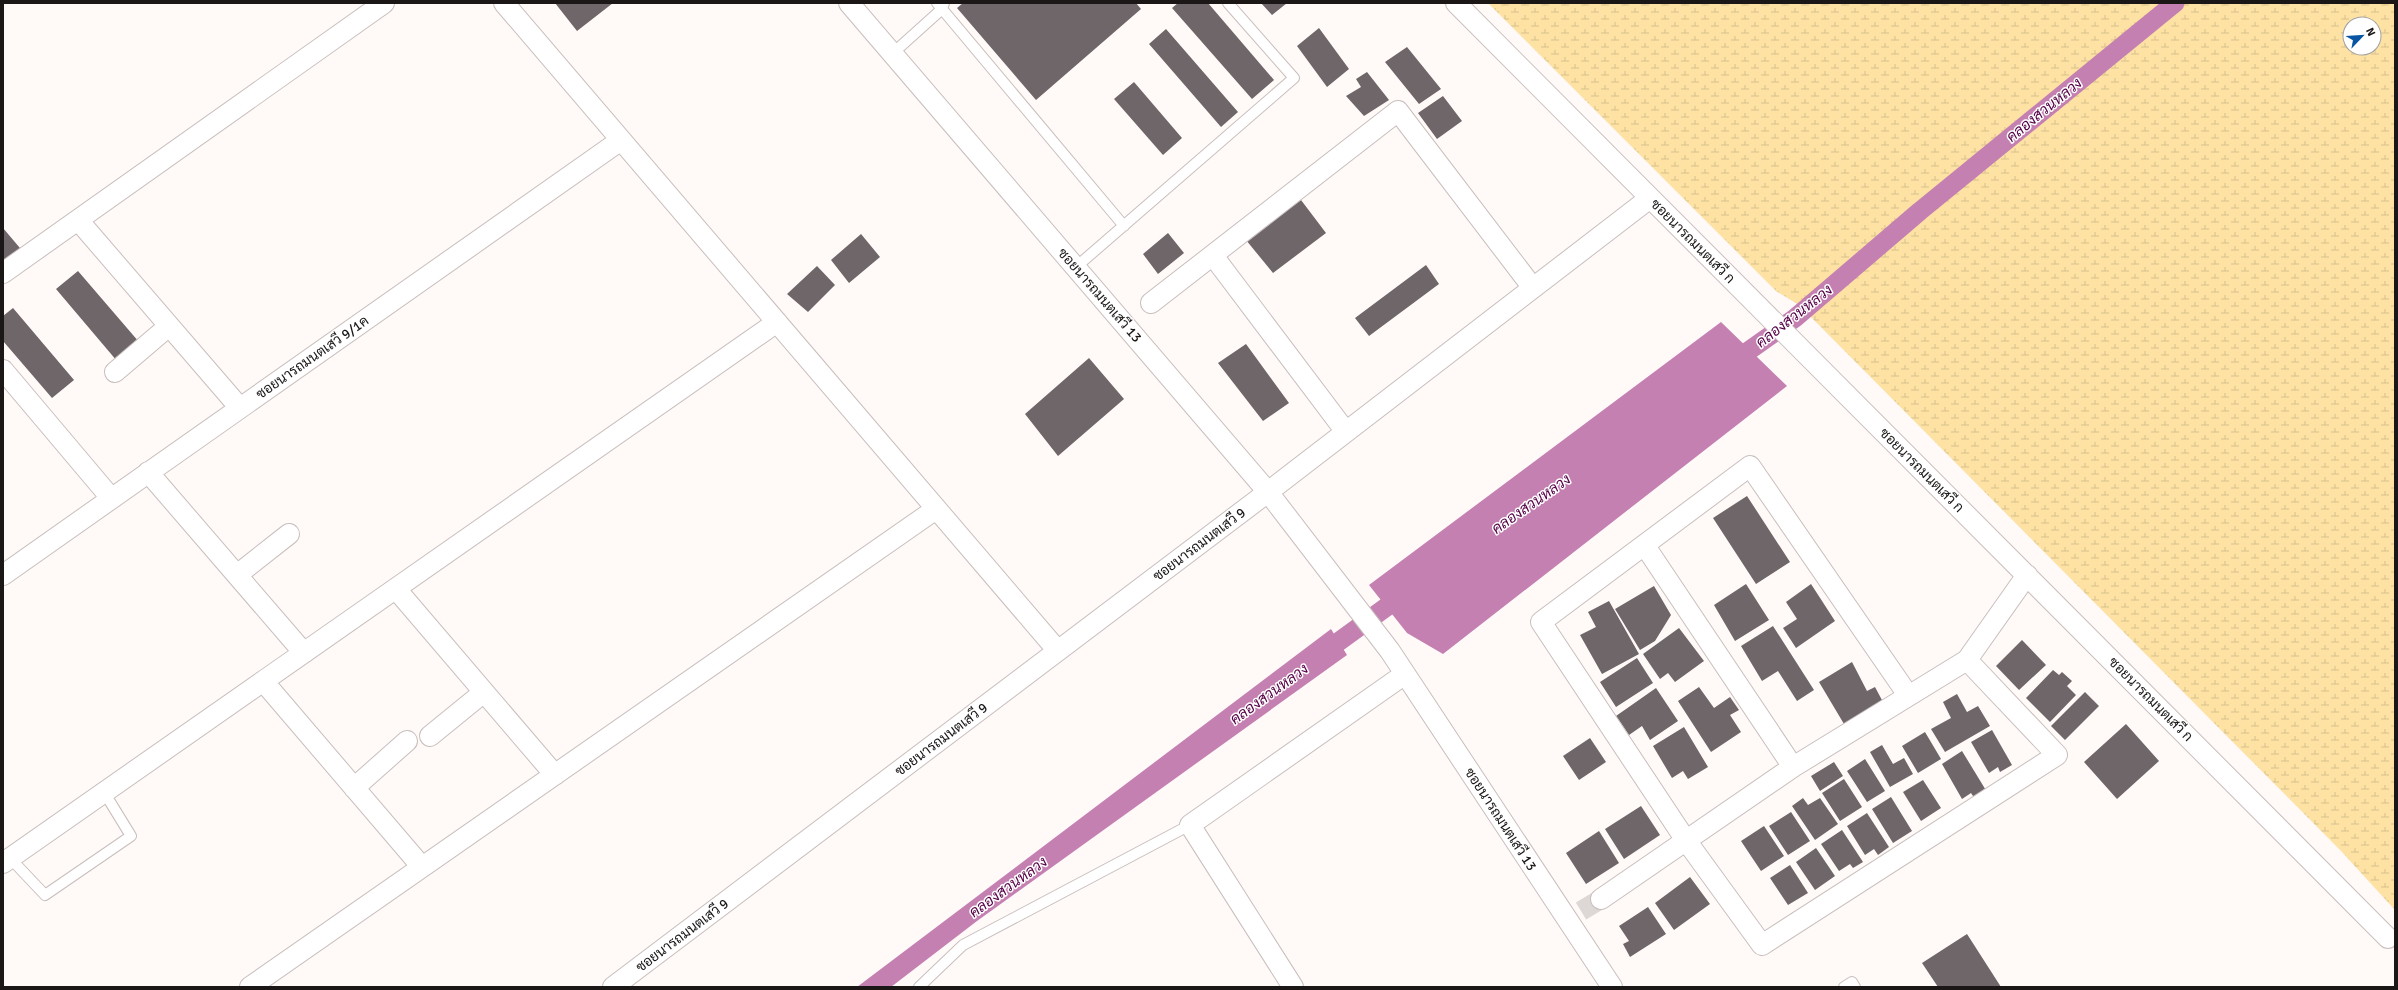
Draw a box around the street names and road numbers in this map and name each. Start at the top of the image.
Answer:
street label: ซอยนารถมนตเสวี ก [1647,195,1739,287]
street label: ซอยนารถมนตเสวี 13 [1054,244,1146,346]
street label: ซอยนารถมนตเสวี 9/1ค [252,311,372,403]
street label: ซอยนารถมนตเสวี ก [1876,424,1968,516]
street label: ซอยนารถมนตเสวี 9 [1149,503,1249,585]
street label: ซอยนารถมนตเสวี ก [2105,653,2197,745]
street label: ซอยนารถมนตเสวี 9 [891,698,991,780]
street label: ซอยนารถมนตเสวี 13 [1461,764,1541,874]
street label: ซอยนารถมนตเสวี 9 [632,894,732,976]

